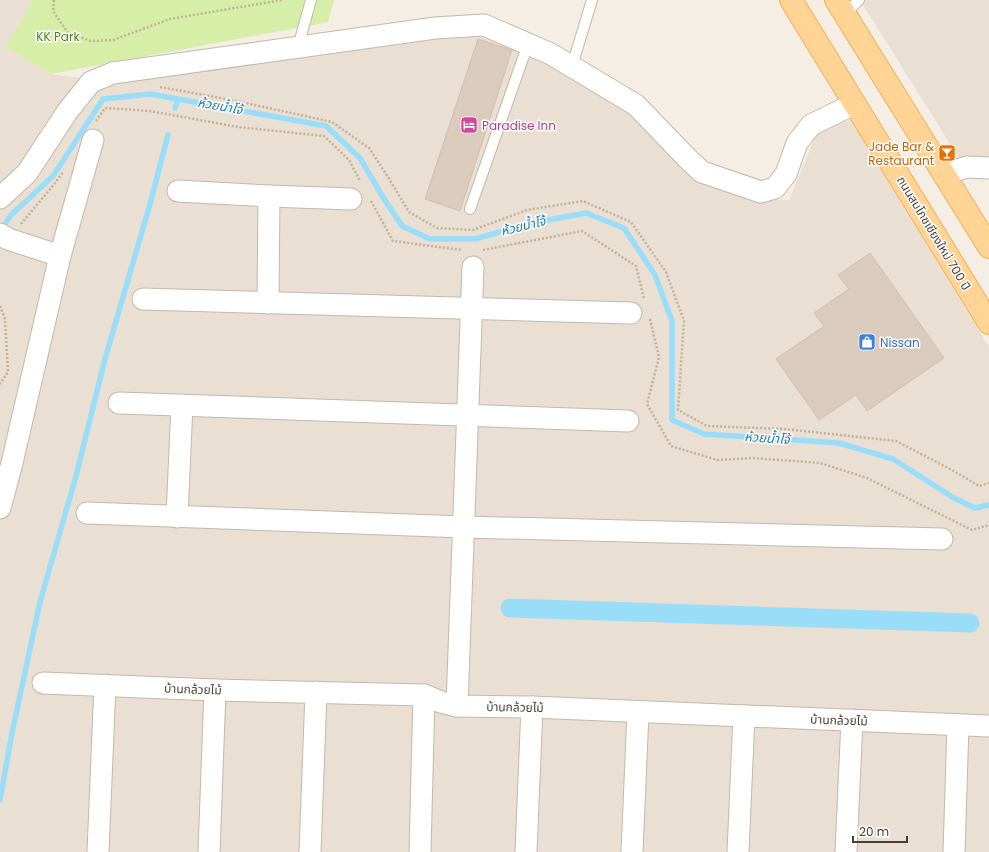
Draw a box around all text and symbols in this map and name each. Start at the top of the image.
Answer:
park label: KK Park [36,28,80,45]
water label: ห้วยน้ำโจ้ [196,93,246,120]
hotel icon: Paradise Inn [459,115,479,135]
place label: Paradise Inn [482,117,556,134]
place label: Jade Bar & Restaurant [868,138,934,169]
bar icon: Jade Bar & Restaurant [937,143,957,163]
street label: ถนนสมโภชเชียงใหม่ 700 ปี [893,173,975,293]
water label: ห้วยน้ำโจ้ [499,211,549,241]
shop icon: Nissan [857,332,877,352]
place label: Nissan [880,334,920,351]
water label: ห้วยน้ำโจ้ [744,427,792,449]
street label: บ้านกล้วยไม้ [164,680,222,699]
street label: บ้านกล้วยไม้ [486,698,544,716]
street label: บ้านกล้วยไม้ [810,711,868,730]
scale bar [853,818,907,844]
text: 20 m [859,823,889,840]

